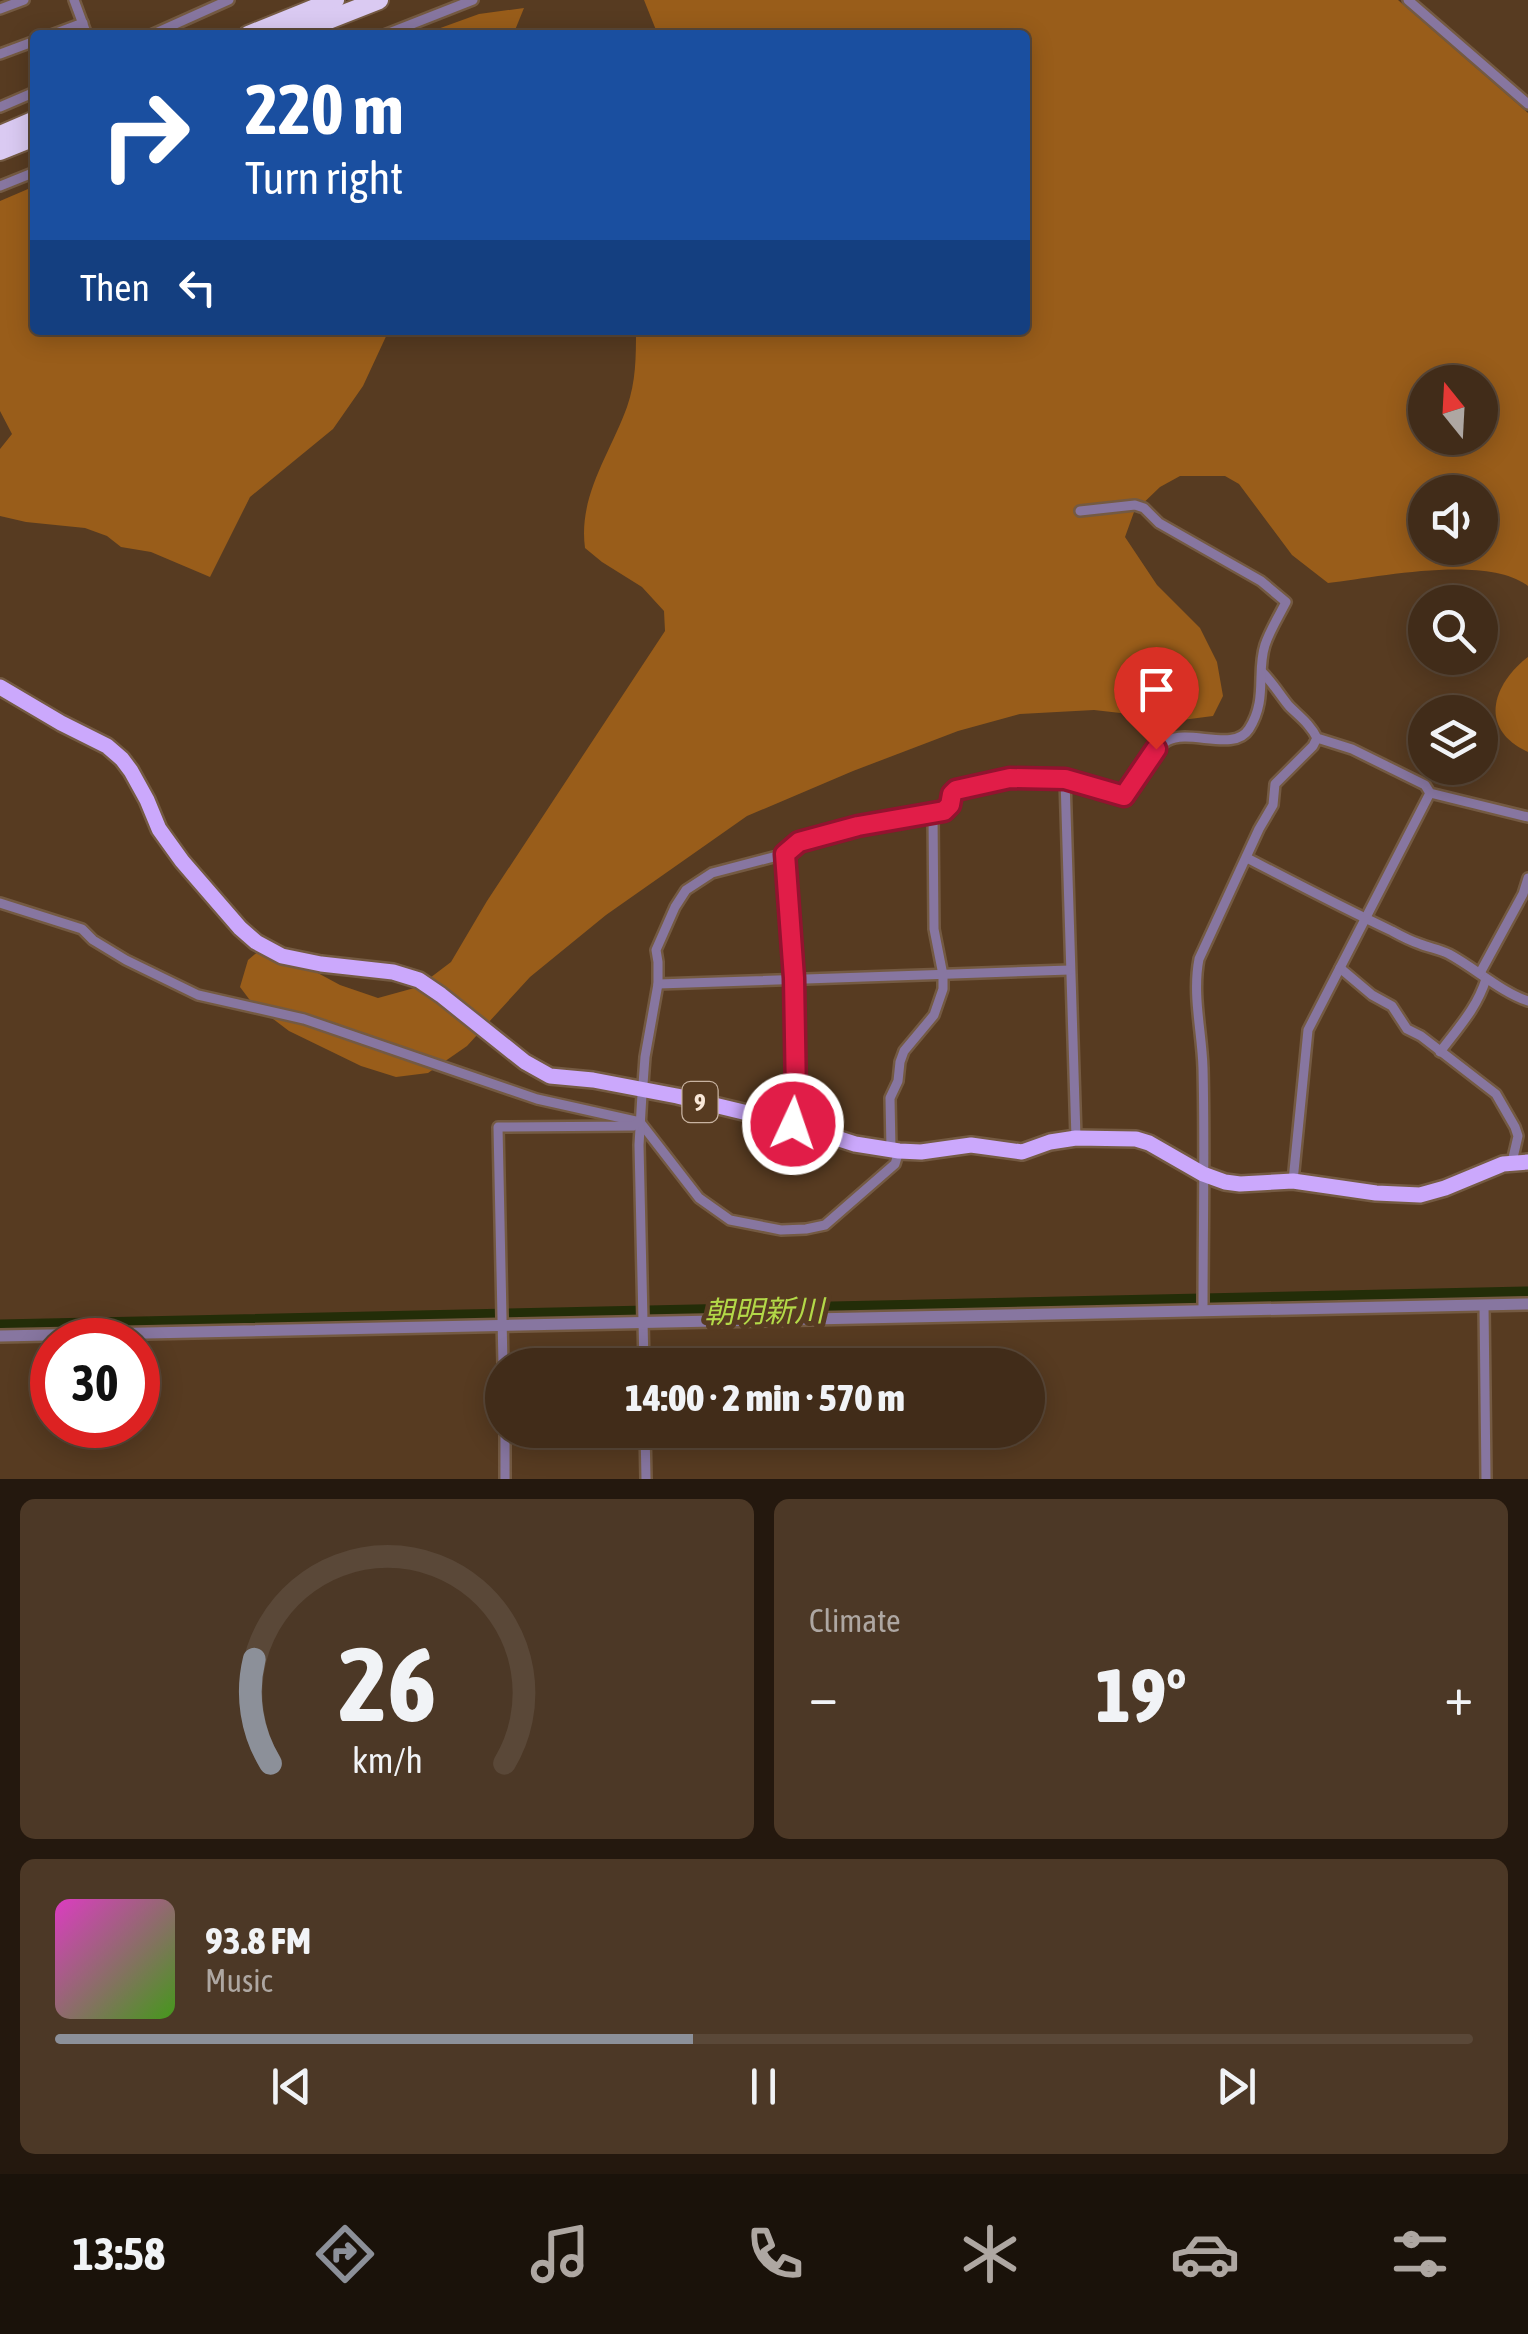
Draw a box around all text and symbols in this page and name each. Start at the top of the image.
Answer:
text: 220 m [245,69,404,149]
icon: right [80,70,210,200]
text: Turn right [245,152,403,204]
icon: left [170,260,225,315]
text: Then [80,266,150,309]
north arrow [1408,365,1498,455]
map controls [1408,365,1498,785]
button: sound [1408,475,1498,565]
button: search [1408,585,1498,675]
pin [1114,647,1199,750]
icon: arrive [1129,662,1184,717]
button: layers [1408,695,1498,785]
position arrow [741,1072,845,1176]
road number: 9 [682,1082,718,1122]
water label: 朝明新川 [704,1293,827,1329]
speed limit sign: 30 [30,1318,160,1448]
text: 14:00 · 2 min · 570 m [625,1376,905,1419]
text: Climate [809,1602,901,1639]
text: 26 [338,1624,436,1743]
text: 19° [1095,1652,1187,1738]
text: − [809,1664,838,1727]
text: + [1444,1664,1473,1727]
text: km/h [352,1740,422,1781]
text: 93.8 FM [205,1919,311,1962]
text: Music [205,1962,272,1999]
icon: previous [264,2059,319,2114]
icon: pause [736,2059,791,2114]
icon: next [1209,2059,1264,2114]
icon: directions [310,2219,380,2289]
icon: music [525,2219,595,2289]
icon: phone [740,2219,810,2289]
icon: climate [955,2219,1025,2289]
icon: car [1170,2219,1240,2289]
icon: filters [1385,2219,1455,2289]
text: 13:58 [73,2228,165,2280]

